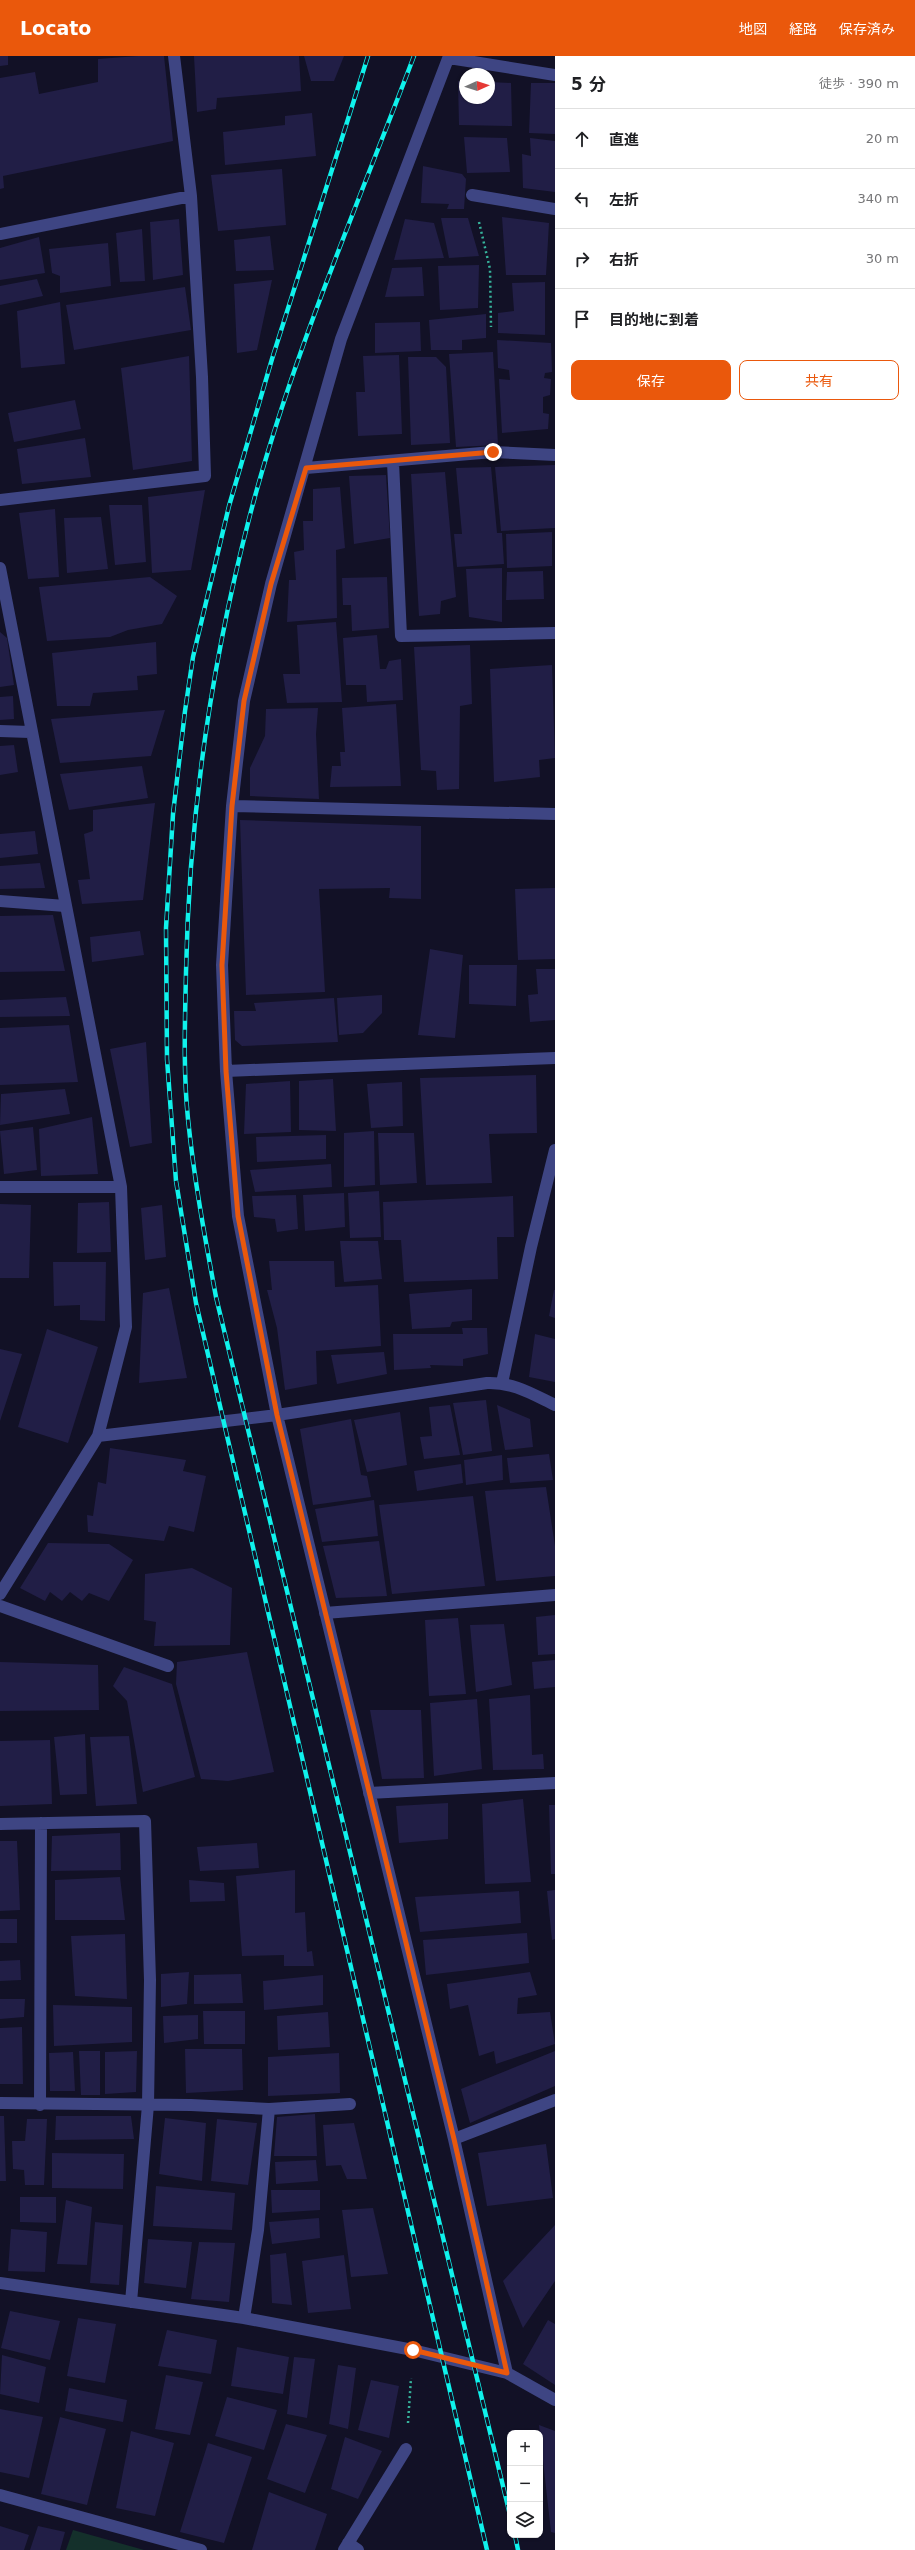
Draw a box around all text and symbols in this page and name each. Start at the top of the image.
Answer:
text: Locato [20,17,91,39]
text: 地図 [739,21,767,37]
text: 経路 [789,21,817,37]
text: 保存済み [839,21,895,37]
north arrow [459,68,495,104]
text: 5 分 [571,74,606,94]
text: 徒歩 · 390 m [819,76,899,91]
icon: ahead [571,128,593,150]
text: 直進 [609,131,639,149]
text: 20 m [866,131,899,146]
icon: left [571,188,593,210]
text: 左折 [609,191,639,209]
text: 340 m [857,191,899,206]
icon: right [571,248,593,270]
text: 右折 [609,251,639,269]
text: 30 m [866,251,899,266]
icon: arrive [571,308,593,330]
text: 目的地に到着 [609,311,699,329]
button: 保存 [571,360,731,400]
button: 共有 [739,360,899,400]
route end [484,443,502,461]
route start [404,2341,422,2359]
map controls [507,2430,543,2538]
button: + [507,2430,543,2466]
button: − [507,2466,543,2502]
button: layers [507,2502,543,2538]

